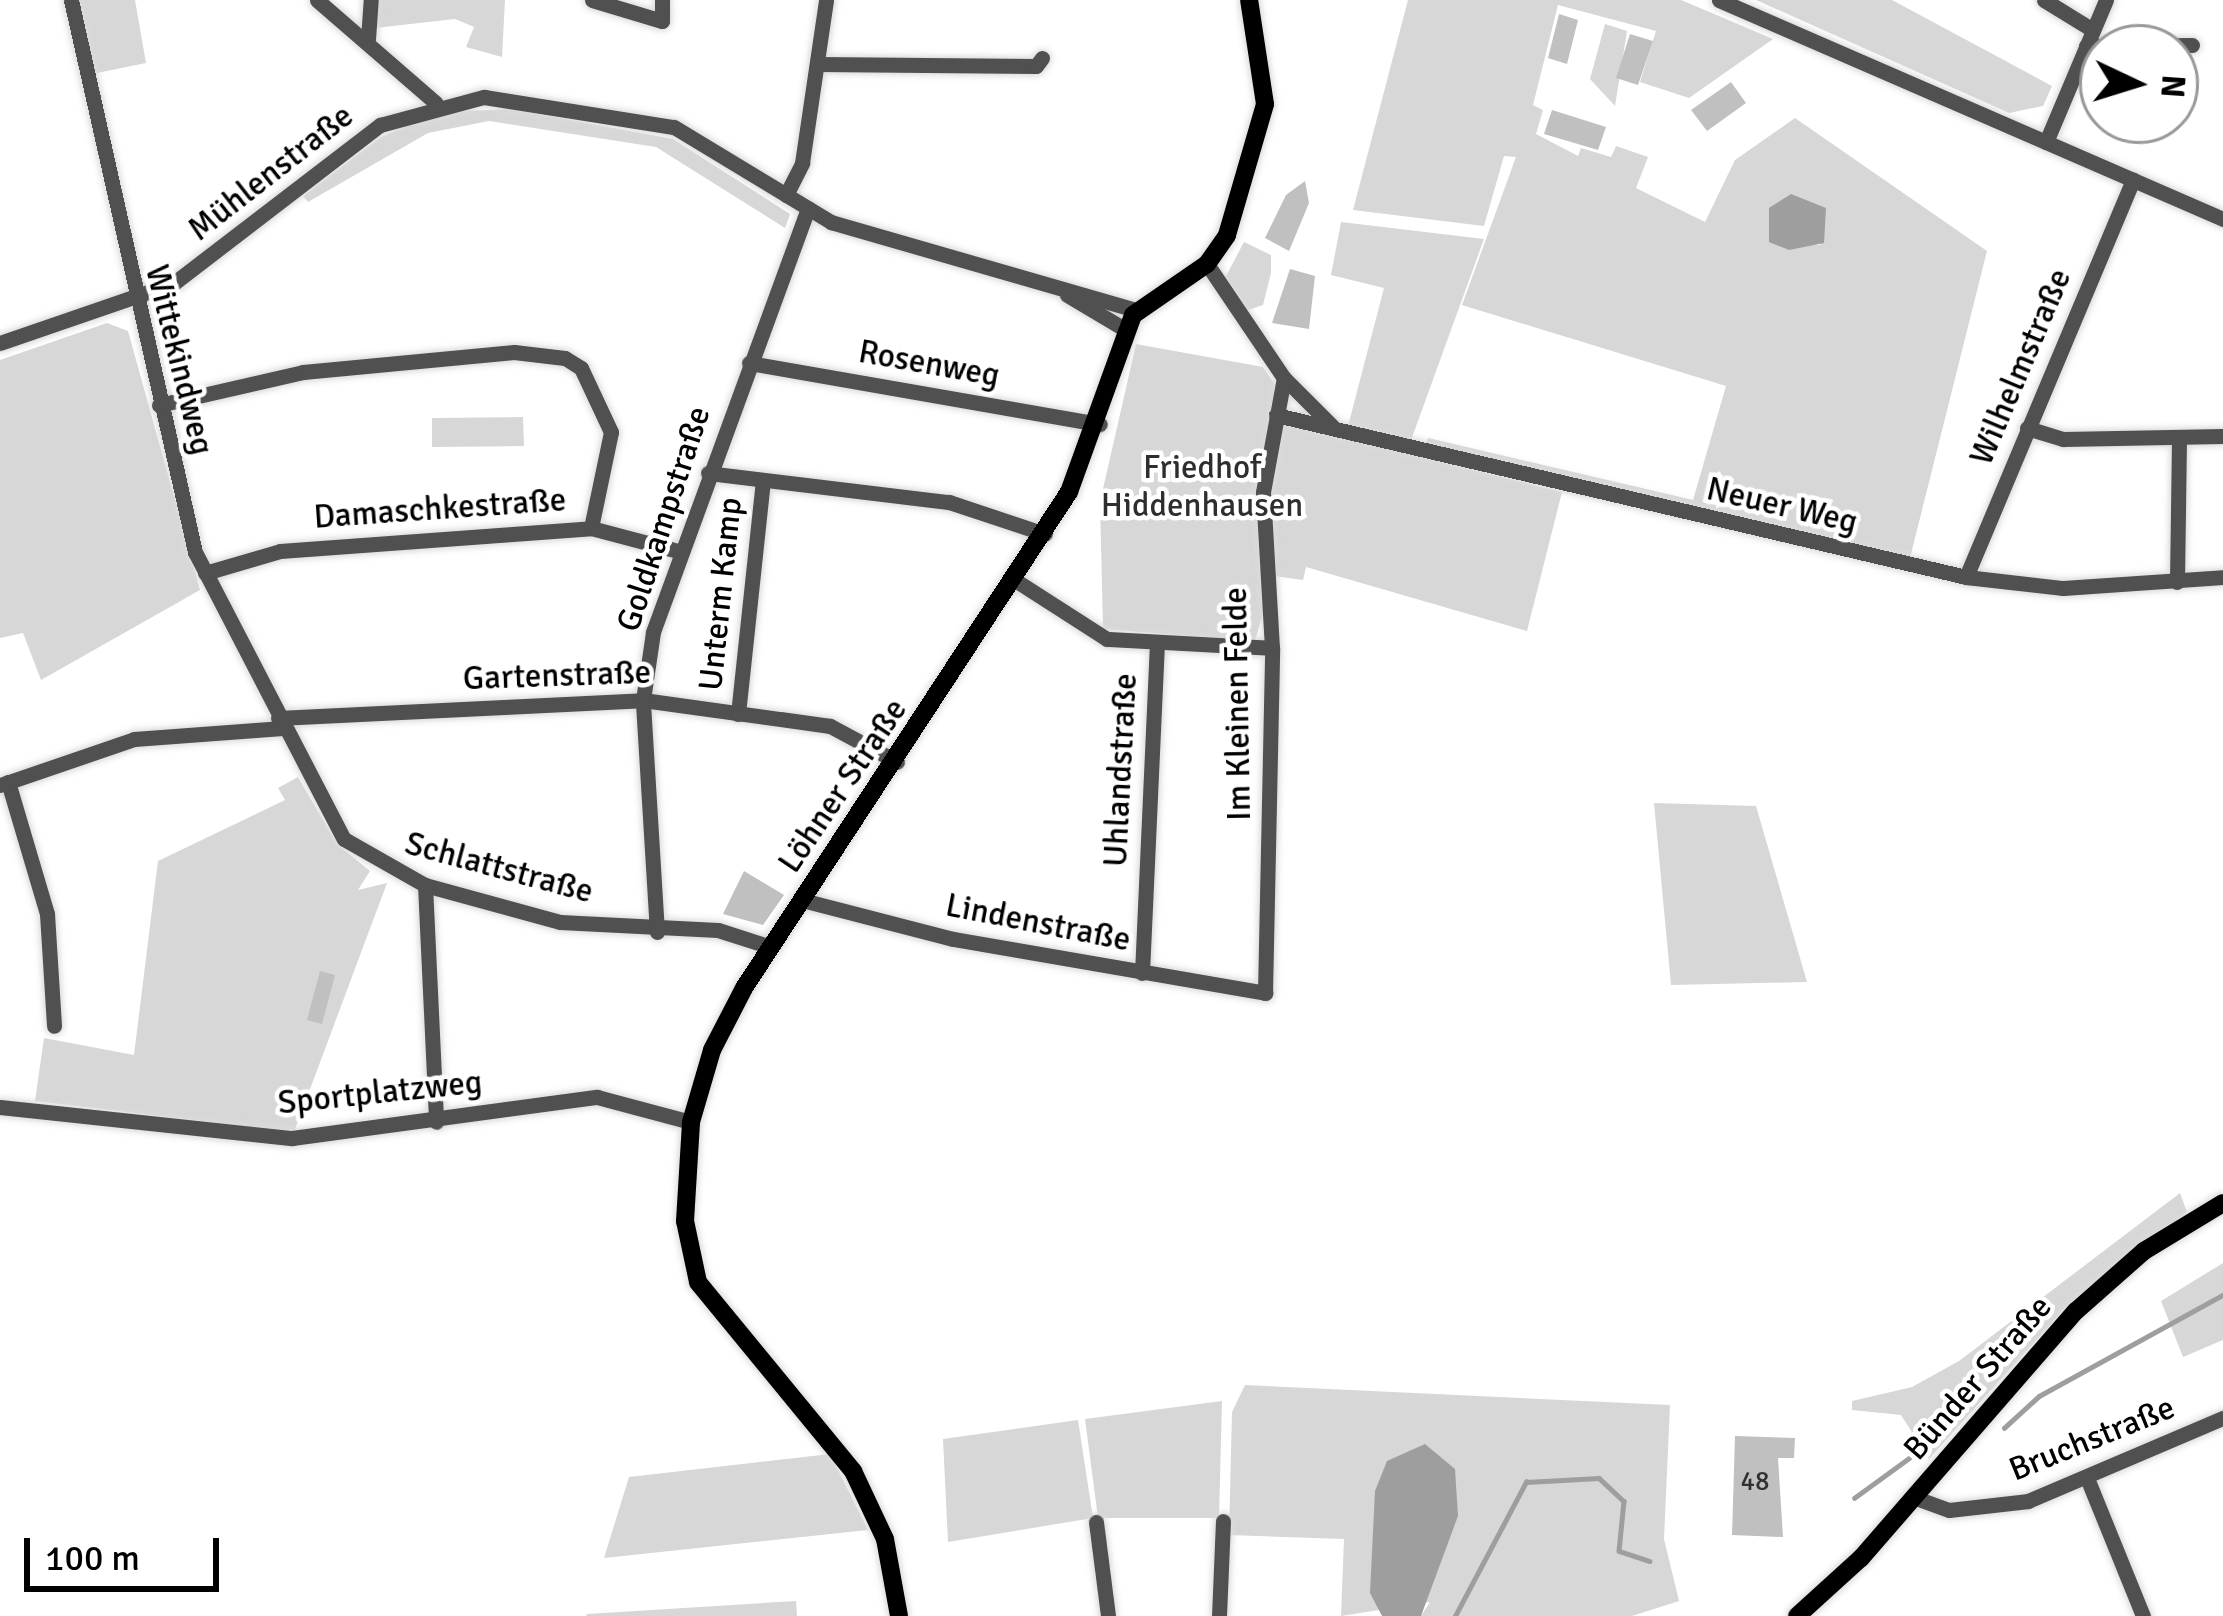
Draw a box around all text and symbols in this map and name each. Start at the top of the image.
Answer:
north arrow [2079,24,2199,144]
text: N [2151,73,2194,99]
street label: Mühlenstraße [181,96,361,250]
street label: Wittekindweg [136,261,222,459]
street label: Wilhelmstraße [1962,263,2080,471]
street label: Rosenweg [855,332,1003,396]
street label: Goldkampstraße [609,401,719,637]
park label: Friedhof Hiddenhausen [1101,448,1303,526]
street label: Neuer Weg [1703,469,1861,543]
street label: Damaschkestraße [312,480,568,538]
street label: Unterm Kamp [691,496,751,692]
street label: Im Kleinen Felde [1216,587,1260,821]
street label: Gartenstraße [462,653,652,699]
street label: Uhlandstraße [1096,672,1146,868]
street label: Löhner Straße [770,692,916,880]
street label: Schlattstraße [401,824,597,912]
street label: Lindenstraße [942,886,1134,960]
street label: Sportplatzweg [276,1063,484,1123]
street label: Bünder Straße [1896,1288,2060,1468]
street label: Bruchstraße [2003,1388,2181,1490]
house number: 48 [1740,1466,1770,1498]
scale bar [30,1514,225,1588]
text: 100 m [45,1536,140,1581]

